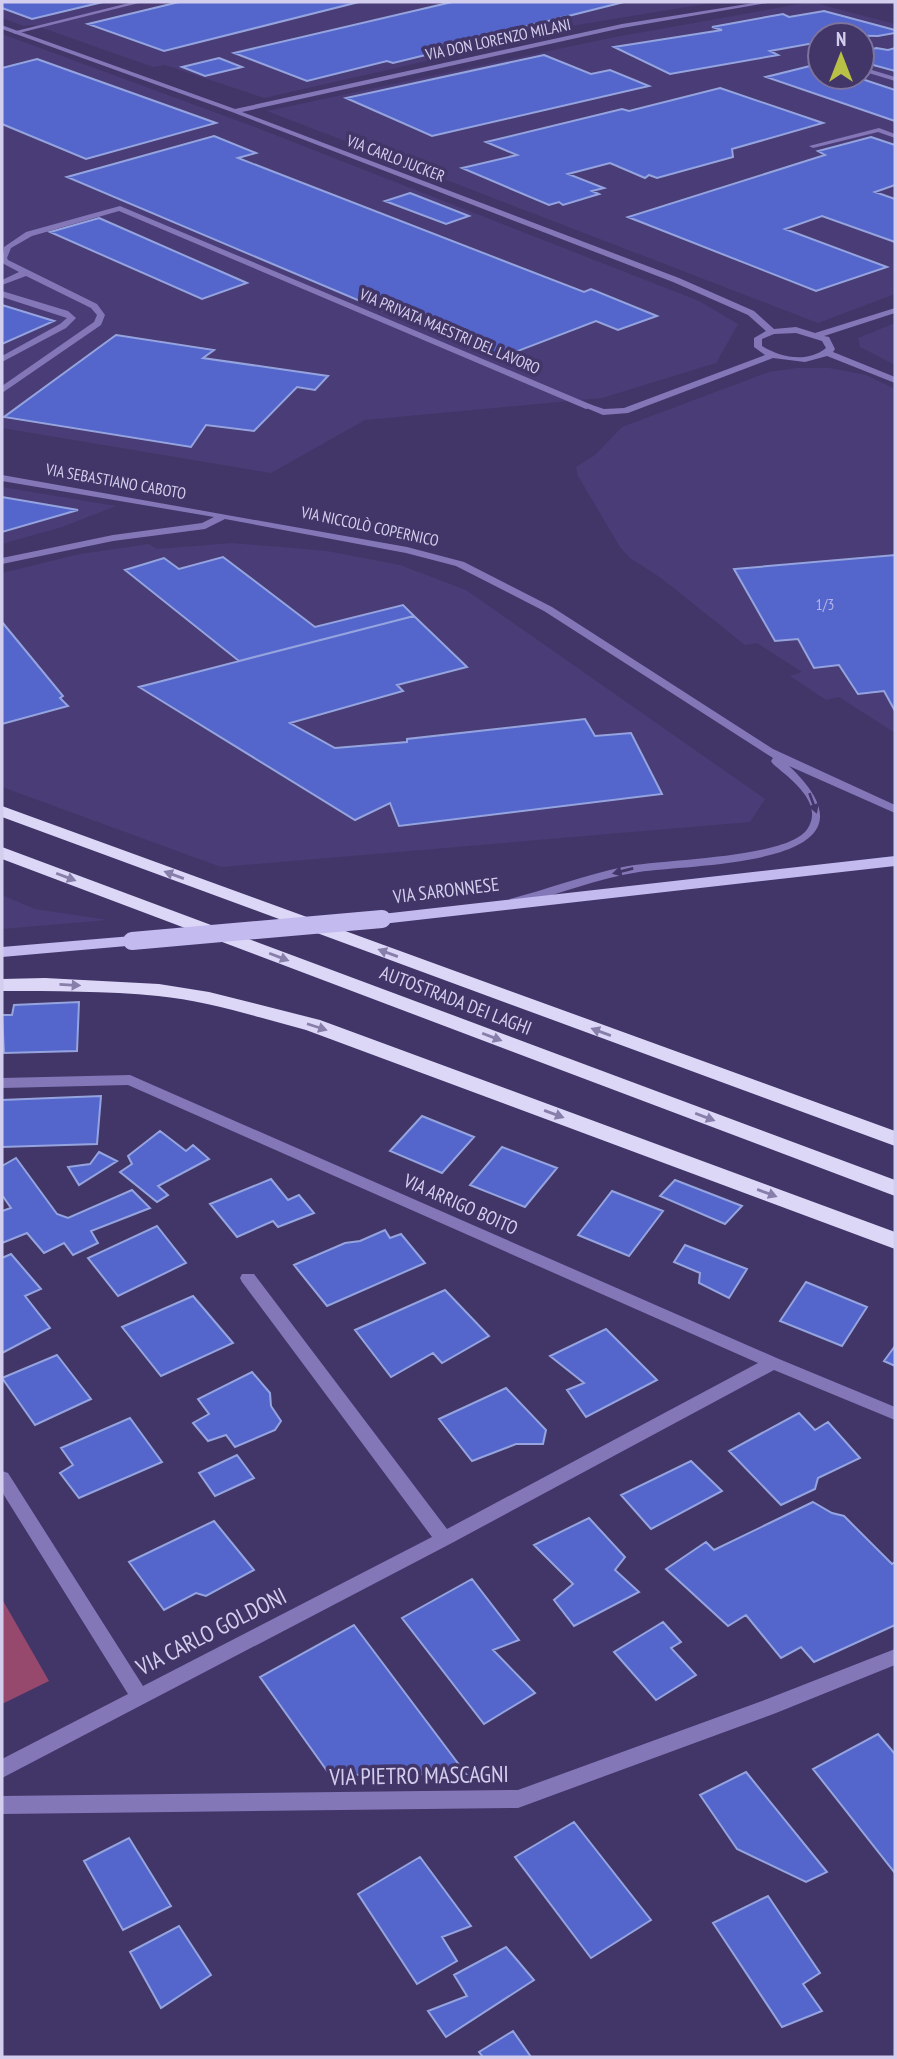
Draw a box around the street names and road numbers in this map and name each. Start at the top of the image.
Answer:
street label: VIA DON LORENZO MILANI [423,14,572,64]
street label: VIA CARLO JUCKER [343,130,448,186]
street label: VIA PRIVATA MAESTRI DEL LAVORO [356,283,543,378]
street label: VIA SEBASTIANO CABOTO [43,459,188,503]
street label: VIA NICCOLÒ COPERNICO [298,501,441,550]
street label: VIA SARONNESE [391,872,500,909]
street label: AUTOSTRADA DEI LAGHI [377,960,535,1040]
street label: VIA ARRIGO BOITO [399,1168,522,1240]
street label: VIA CARLO GOLDONI [130,1581,291,1682]
street label: VIA PIETRO MASCAGNI [328,1759,509,1791]

